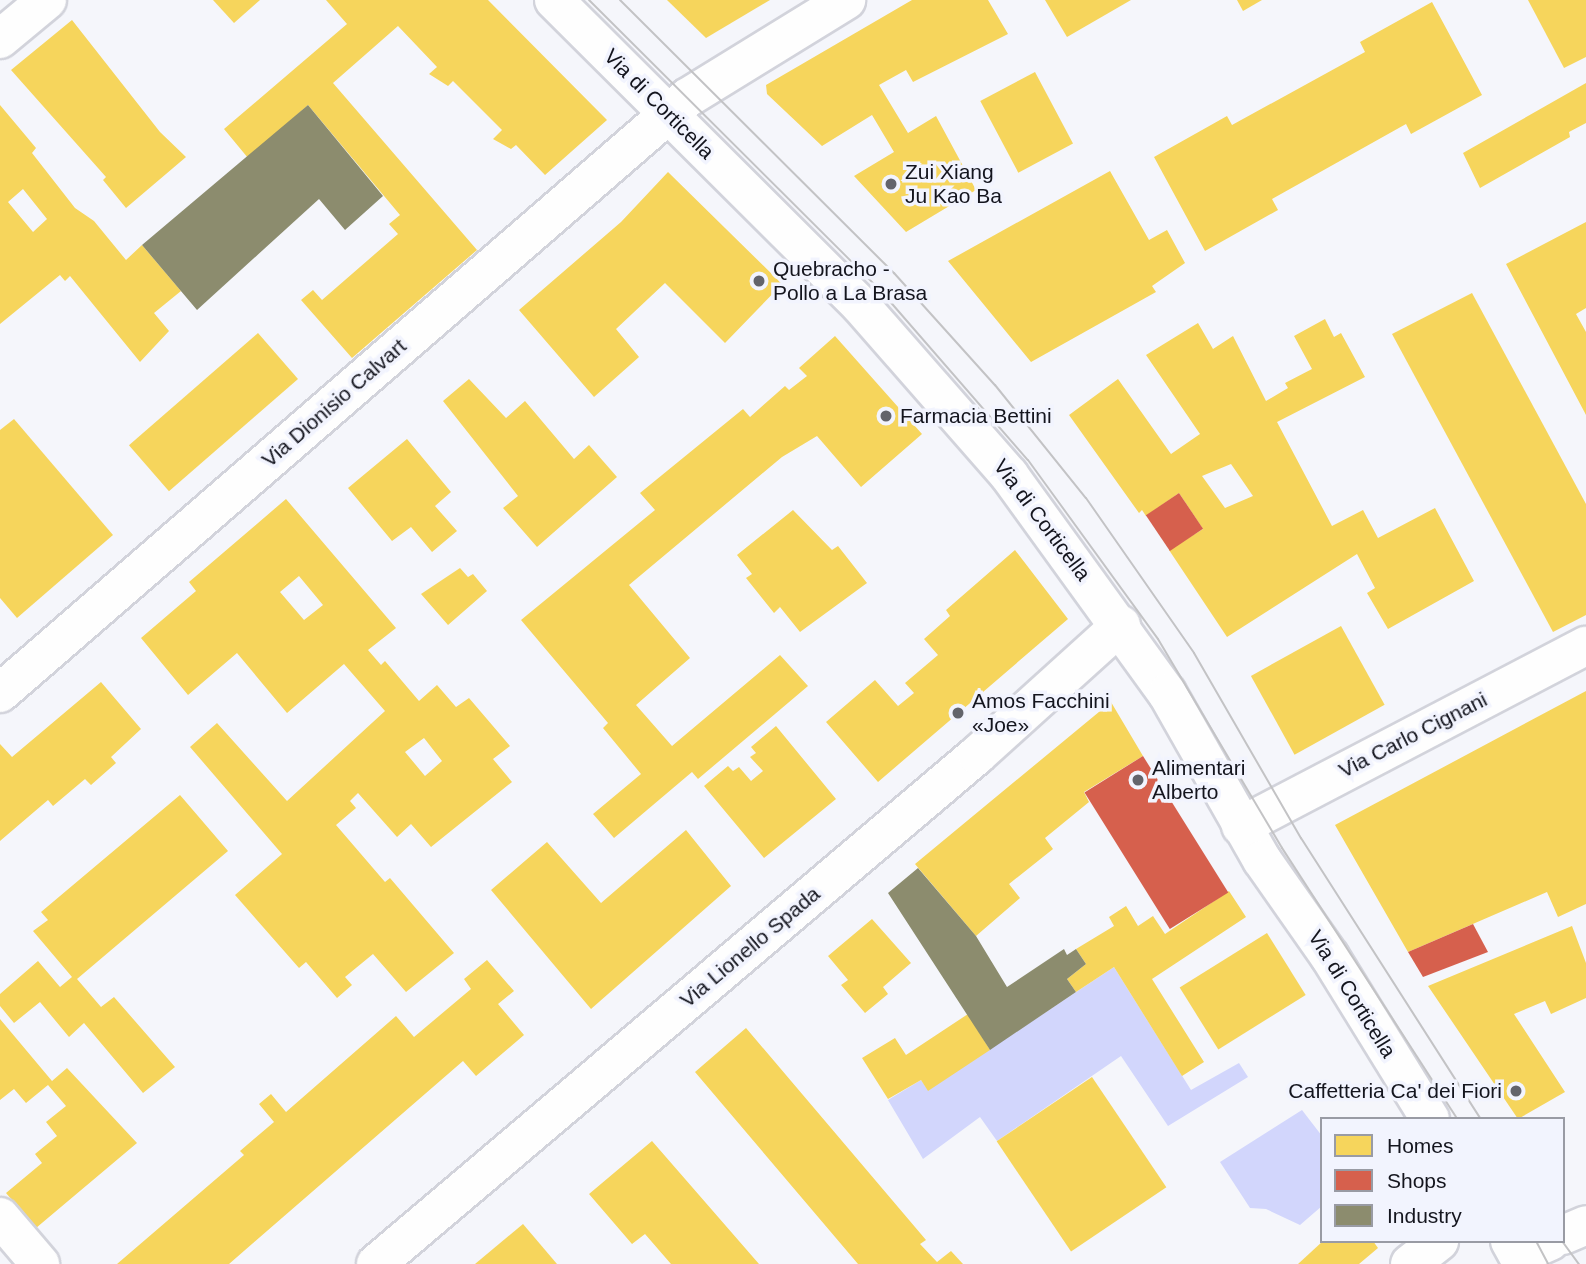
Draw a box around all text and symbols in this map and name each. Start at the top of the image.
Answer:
street label: Via di Corticella [599,44,719,164]
place label: Zui Xiang Ju Kao Ba [905,159,1002,209]
marker: Zui Xiang Ju Kao Ba [883,176,899,192]
place label: Quebracho - Pollo a La Brasa [773,256,927,306]
marker: Quebracho - Pollo a La Brasa [751,273,767,289]
street label: Via Dionisio Calvart [257,334,411,472]
place label: Farmacia Bettini [900,403,1052,429]
marker: Farmacia Bettini [878,408,894,424]
street label: Via di Corticella [988,454,1096,586]
street label: Via Carlo Cignani [1335,687,1491,783]
place label: Amos Facchini «Joe» [972,688,1110,738]
marker: Amos Facchini «Joe» [950,705,966,721]
place label: Alimentari Alberto [1152,755,1245,805]
marker: Alimentari Alberto [1130,772,1146,788]
street label: Via Lionello Spada [675,881,825,1013]
street label: Via di Corticella [1303,926,1401,1062]
place label: Caffetteria Ca' dei Fiori [1288,1078,1502,1104]
marker: Caffetteria Ca' dei Fiori [1508,1083,1524,1099]
legend [1320,1117,1565,1243]
text: Homes [1387,1134,1454,1157]
text: Shops [1387,1169,1447,1192]
text: Industry [1387,1204,1462,1227]

